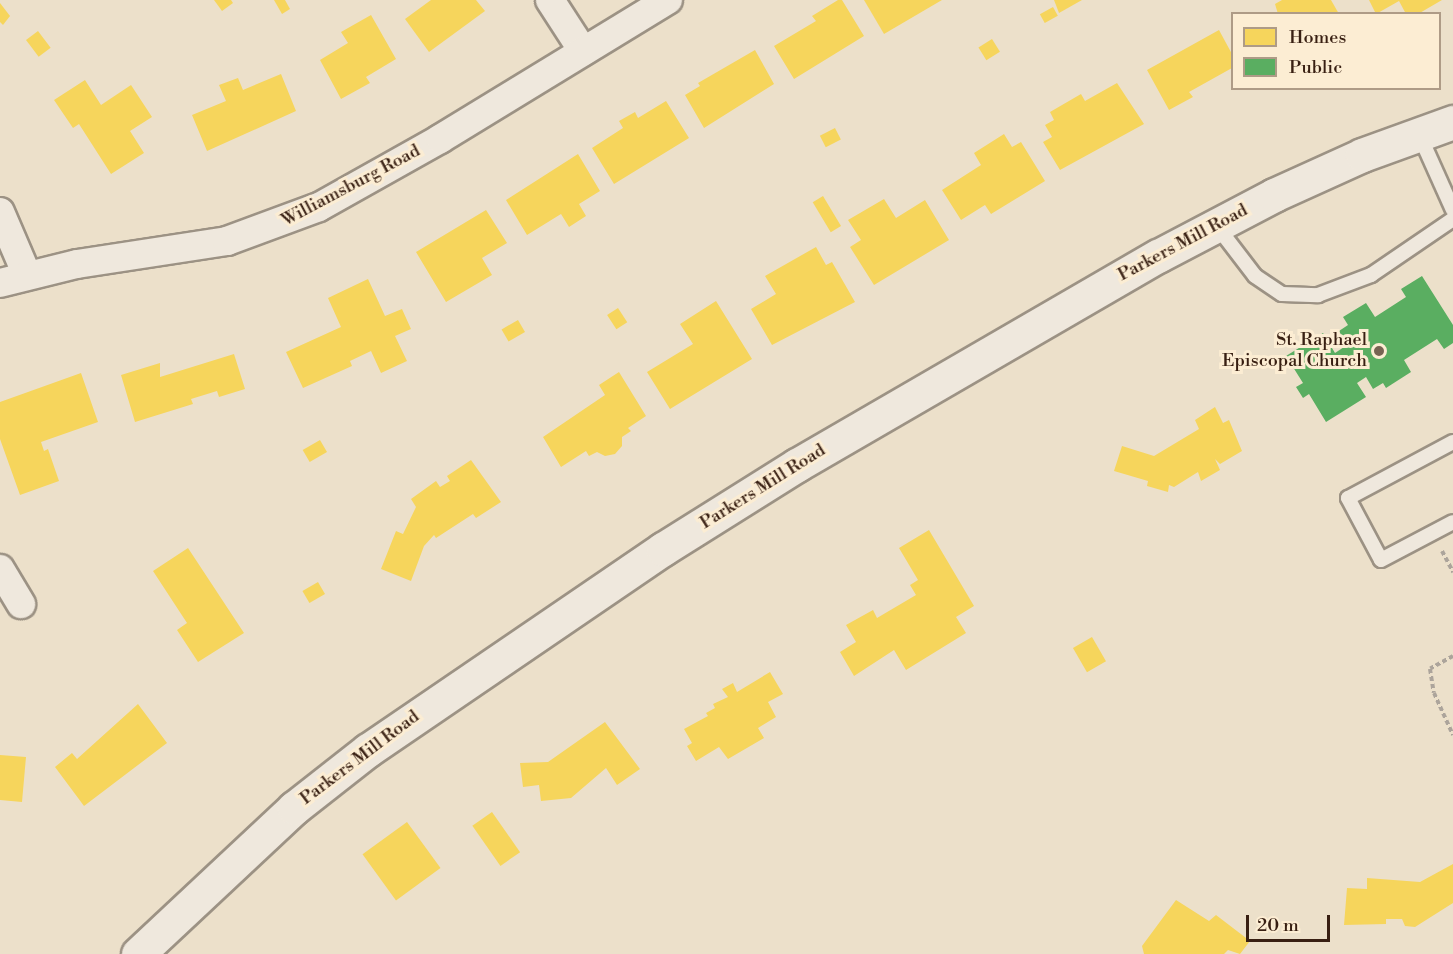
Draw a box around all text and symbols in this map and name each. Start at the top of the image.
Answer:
legend [1231,12,1441,90]
text: Homes [1289,26,1346,49]
text: Public [1289,56,1342,79]
street label: Williamsburg Road [278,140,424,232]
street label: Parkers Mill Road [1114,200,1252,286]
place label: St. Raphael Episcopal Church [1222,330,1367,372]
marker: St. Raphael Episcopal Church [1372,344,1386,358]
street label: Parkers Mill Road [696,440,830,534]
street label: Parkers Mill Road [296,706,424,810]
scale bar [1249,903,1333,941]
text: 20 m [1257,914,1299,937]

